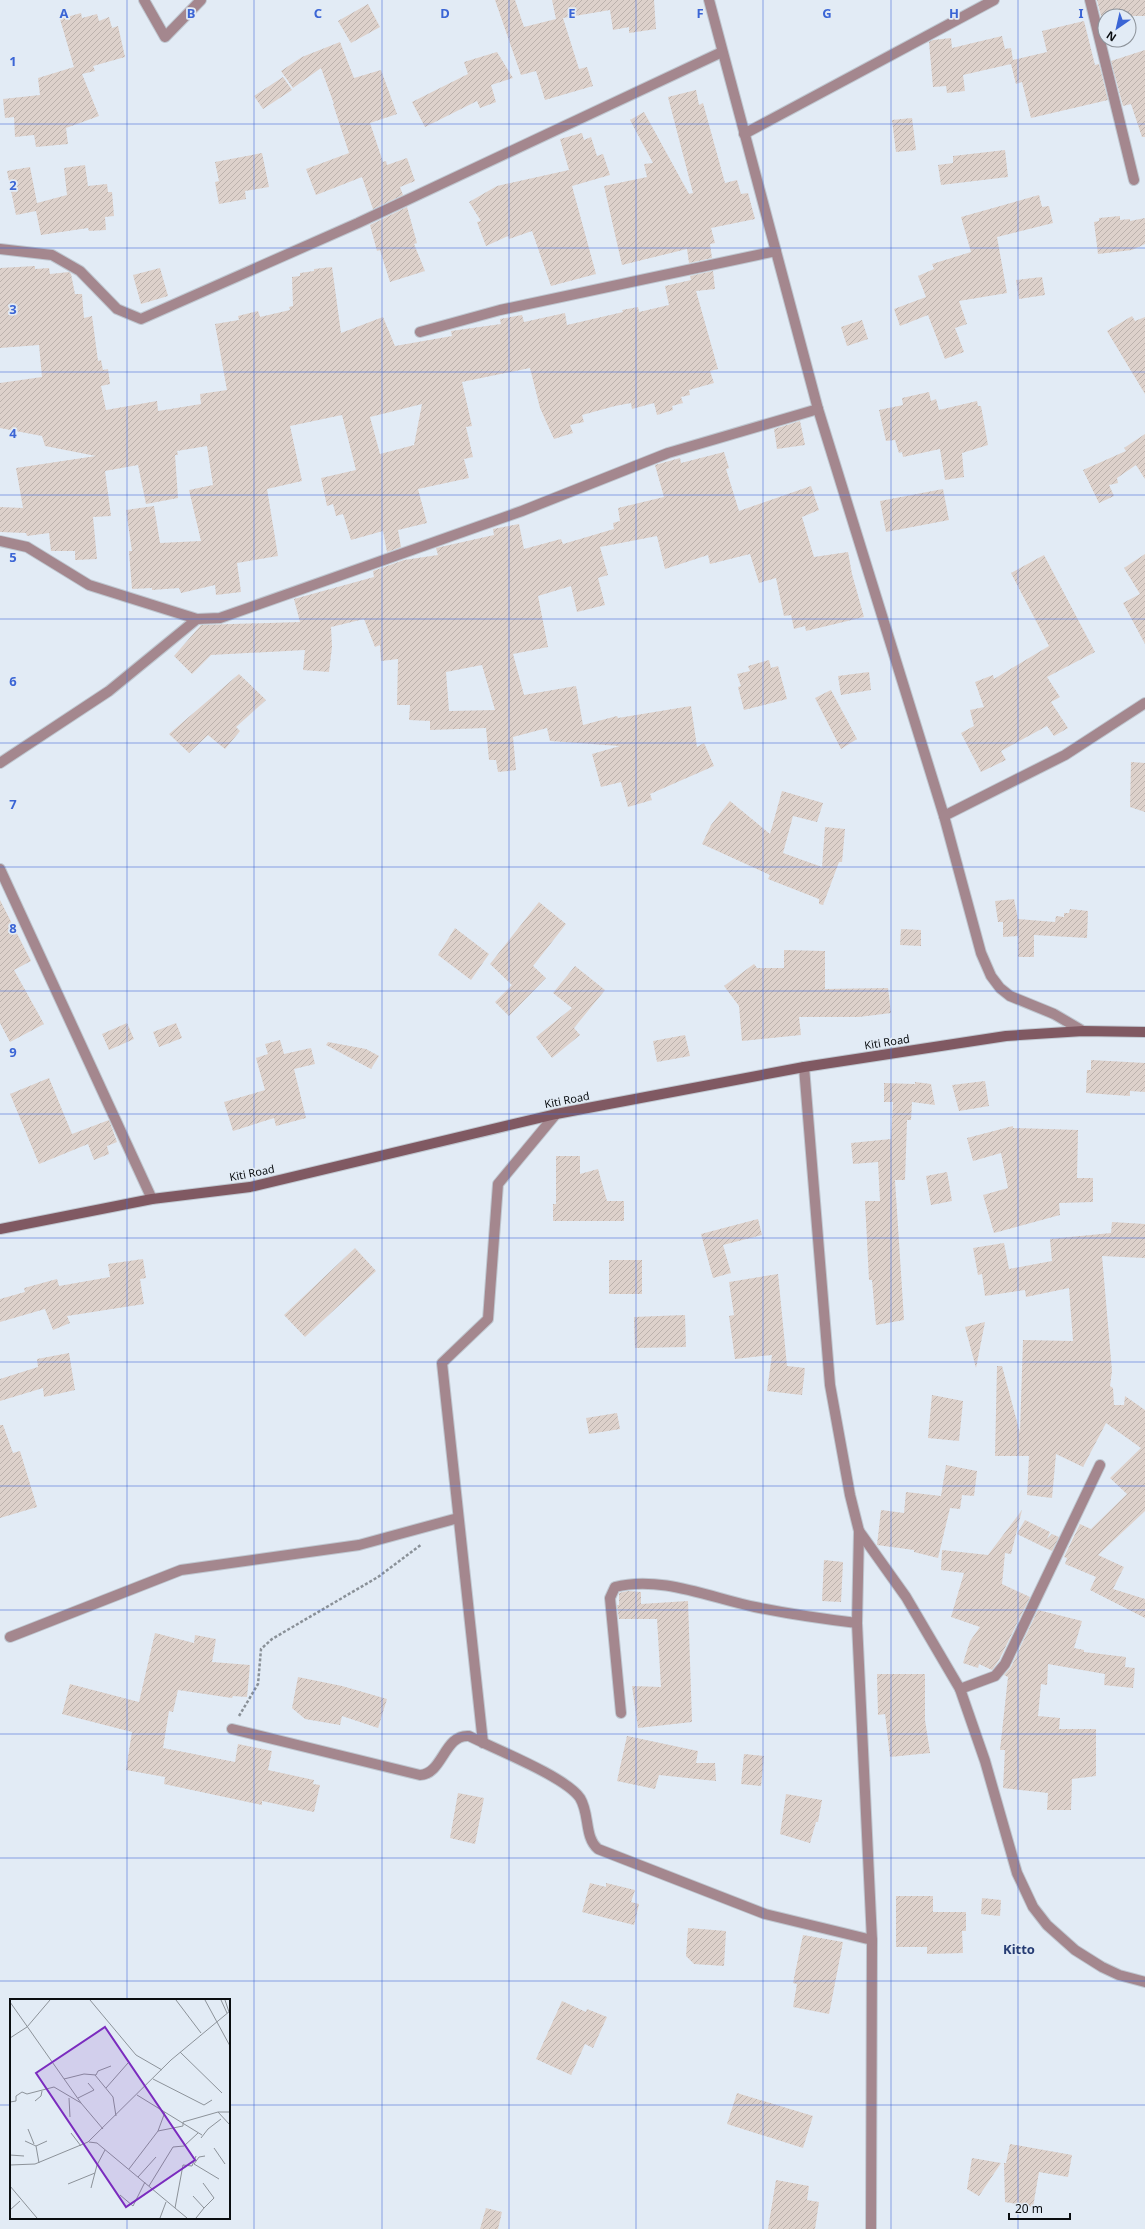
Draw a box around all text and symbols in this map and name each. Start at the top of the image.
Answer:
text: A [60,4,69,22]
text: B [187,4,195,22]
text: C [314,4,322,22]
text: D [440,4,450,22]
text: E [568,4,576,22]
text: F [696,4,704,22]
text: G [822,4,832,22]
text: H [949,4,959,22]
text: I [1078,4,1084,22]
north arrow [1097,8,1137,48]
text: N [1103,28,1119,45]
text: 1 [9,52,17,70]
text: 2 [9,176,17,194]
text: 3 [9,300,17,318]
text: 4 [9,424,17,442]
text: 5 [9,548,17,566]
text: 6 [9,672,17,690]
text: 7 [9,795,17,813]
text: 8 [9,919,17,937]
street label: Kiti Road [863,1031,911,1052]
text: 9 [9,1043,17,1061]
street label: Kiti Road [543,1088,591,1111]
street label: Kiti Road [228,1161,276,1184]
district label: Kitto [1003,1940,1035,1958]
inset map [10,1999,230,2219]
scale bar [1009,2195,1070,2221]
text: 20 m [1015,2200,1043,2217]

